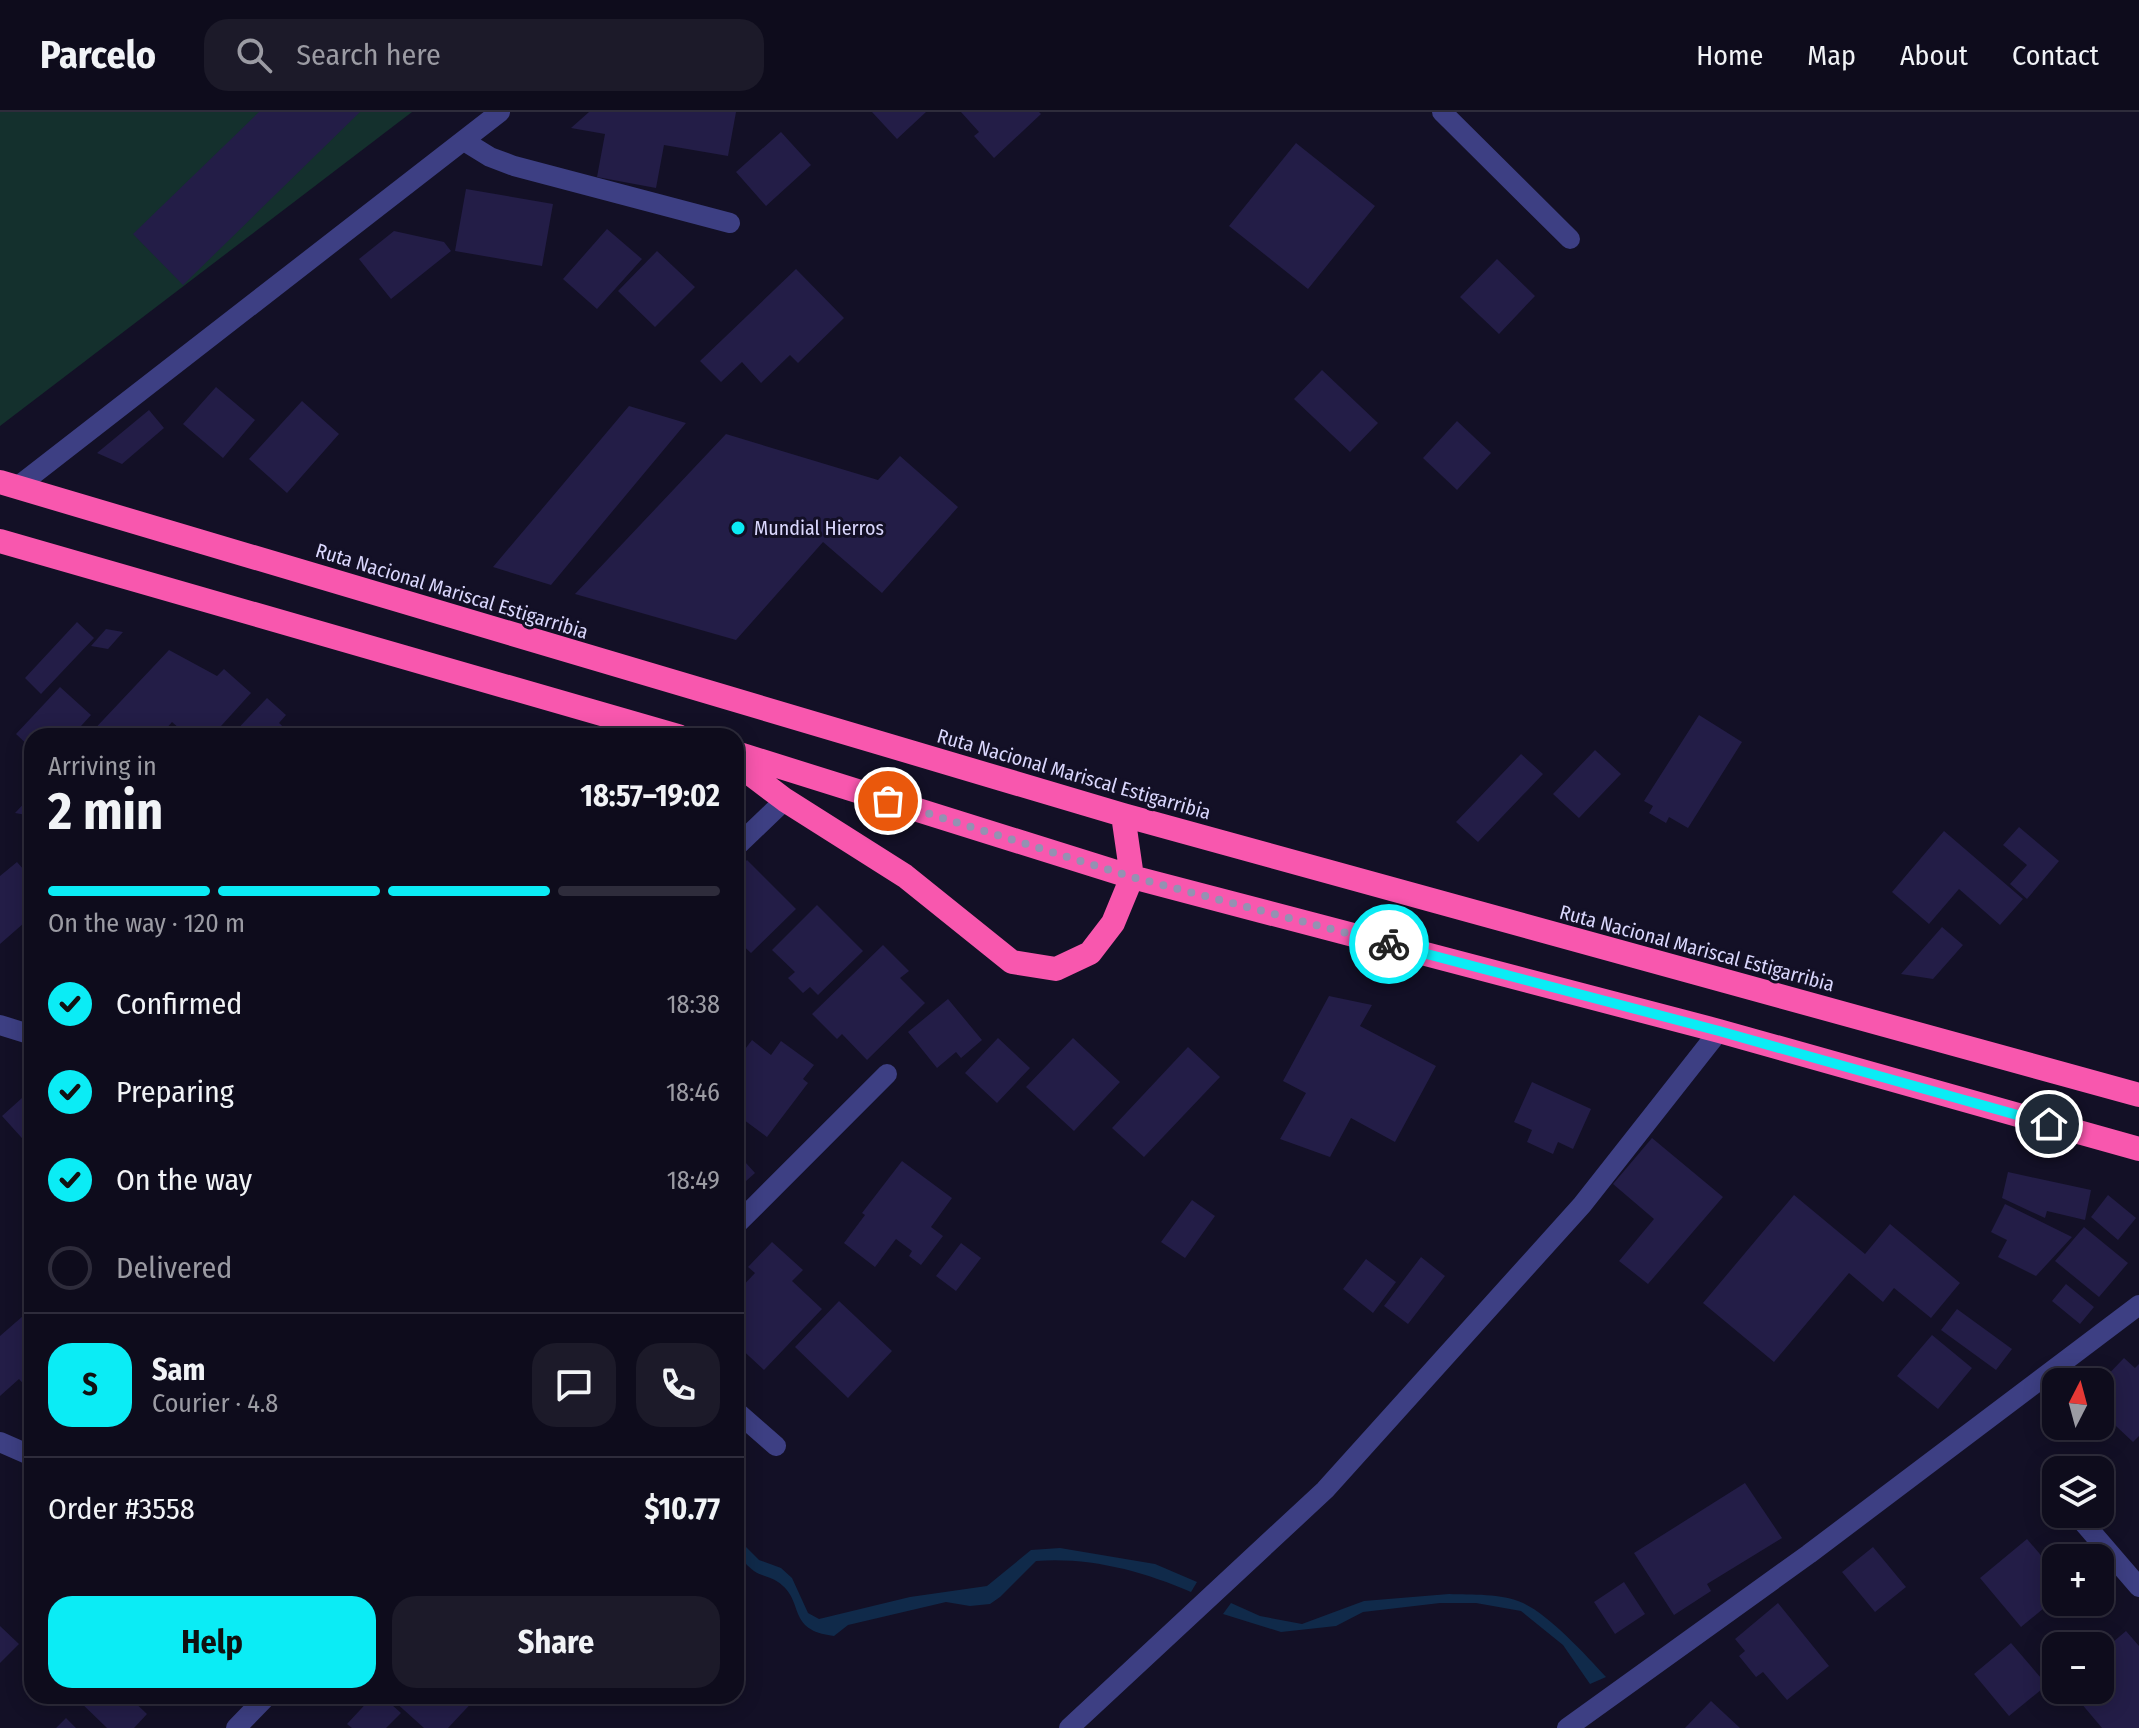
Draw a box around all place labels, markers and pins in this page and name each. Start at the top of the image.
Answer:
place label: Mundial Hierros [754,516,884,540]
marker: Mundial Hierros [729,519,747,537]
pin [854,767,922,835]
pin [2015,1090,2083,1158]

